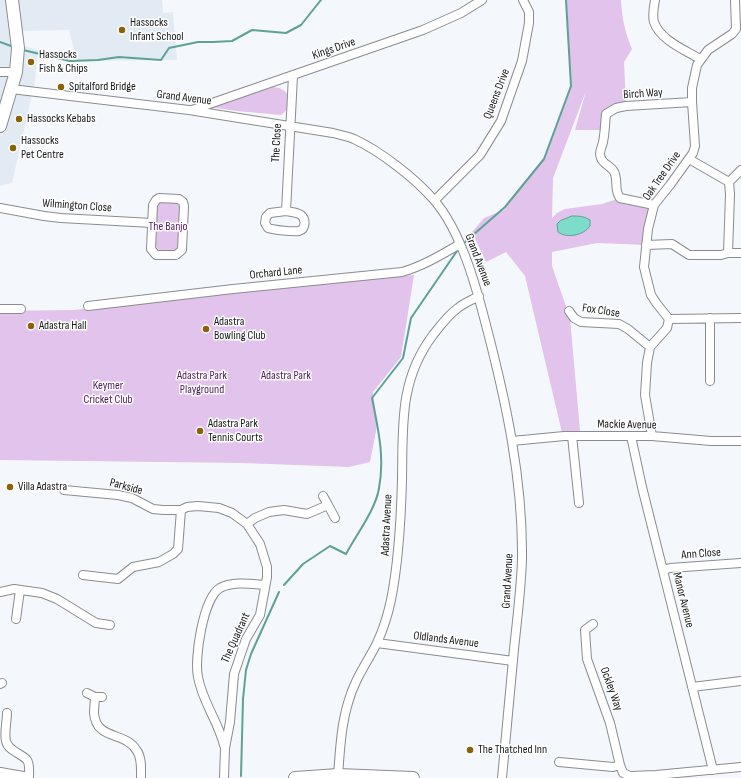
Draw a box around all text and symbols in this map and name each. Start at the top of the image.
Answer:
place label: Hassocks Infant School [130,16,184,44]
marker: Hassocks Infant School [117,25,127,35]
street label: Kings Drive [310,35,358,63]
place label: Hassocks Fish & Chips [39,48,88,76]
marker: Hassocks Fish & Chips [26,57,36,67]
street label: Queens Drive [481,67,513,121]
place label: Spitalford Bridge [69,80,136,94]
marker: Spitalford Bridge [56,82,66,92]
street label: Birch Way [623,85,663,103]
street label: Grand Avenue [156,87,212,109]
place label: Hassocks Kebabs [27,112,96,126]
marker: Hassocks Kebabs [14,114,24,124]
street label: The Close [269,123,285,163]
place label: Hassocks Pet Centre [21,134,64,162]
marker: Hassocks Pet Centre [8,143,18,153]
street label: Oak Tree Drive [640,149,684,203]
street label: Wilmington Close [42,196,112,216]
park label: The Banjo [149,220,187,234]
street label: Grand Avenue [461,232,495,288]
street label: Orchard Lane [249,263,303,283]
street label: Fox Close [581,301,621,321]
place label: Adastra Bowling Club [214,315,266,343]
place label: Adastra Hall [39,319,87,333]
marker: Adastra Hall [26,321,36,331]
marker: Adastra Bowling Club [201,324,211,334]
park label: Adastra Park Playground [177,369,227,397]
park label: Adastra Park [261,369,311,383]
park label: Keymer Cricket Club [83,379,133,407]
place label: Adastra Park Tennis Courts [208,417,263,445]
street label: Mackie Avenue [597,417,657,433]
marker: Adastra Park Tennis Courts [195,426,205,436]
street label: Parkside [108,476,144,498]
place label: Villa Adastra [18,480,67,494]
marker: Villa Adastra [5,482,15,492]
street label: Adastra Avenue [378,494,396,556]
street label: Ann Close [681,545,721,563]
street label: Grand Avenue [499,553,517,609]
street label: Manor Avenue [669,571,697,629]
street label: The Quadrant [218,610,254,666]
street label: Oldlands Avenue [413,629,479,651]
street label: Ockley Way [596,665,626,713]
place label: The Thatched Inn [478,743,547,757]
marker: The Thatched Inn [465,745,475,755]

